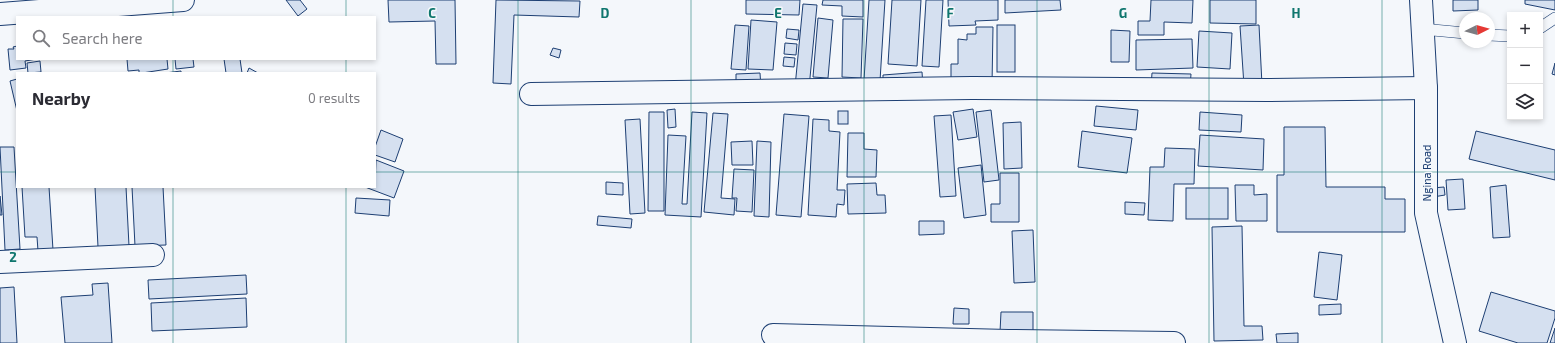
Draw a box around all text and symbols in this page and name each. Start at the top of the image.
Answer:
text: C [428,5,436,21]
text: D [601,5,610,21]
text: E [774,5,782,21]
text: F [946,5,954,21]
text: G [1119,5,1127,21]
text: H [1292,5,1301,21]
north arrow [1459,12,1495,48]
map controls [1507,12,1543,120]
button: + [1507,12,1543,48]
search box [16,16,376,60]
icon: search [30,27,52,49]
text: Search here [62,29,143,47]
button: − [1507,48,1543,84]
button: layers [1507,84,1543,120]
text: Nearby [32,88,90,108]
text: 0 results [308,90,360,106]
street label: Ngina Road [1420,145,1433,201]
text: 2 [9,249,17,265]

